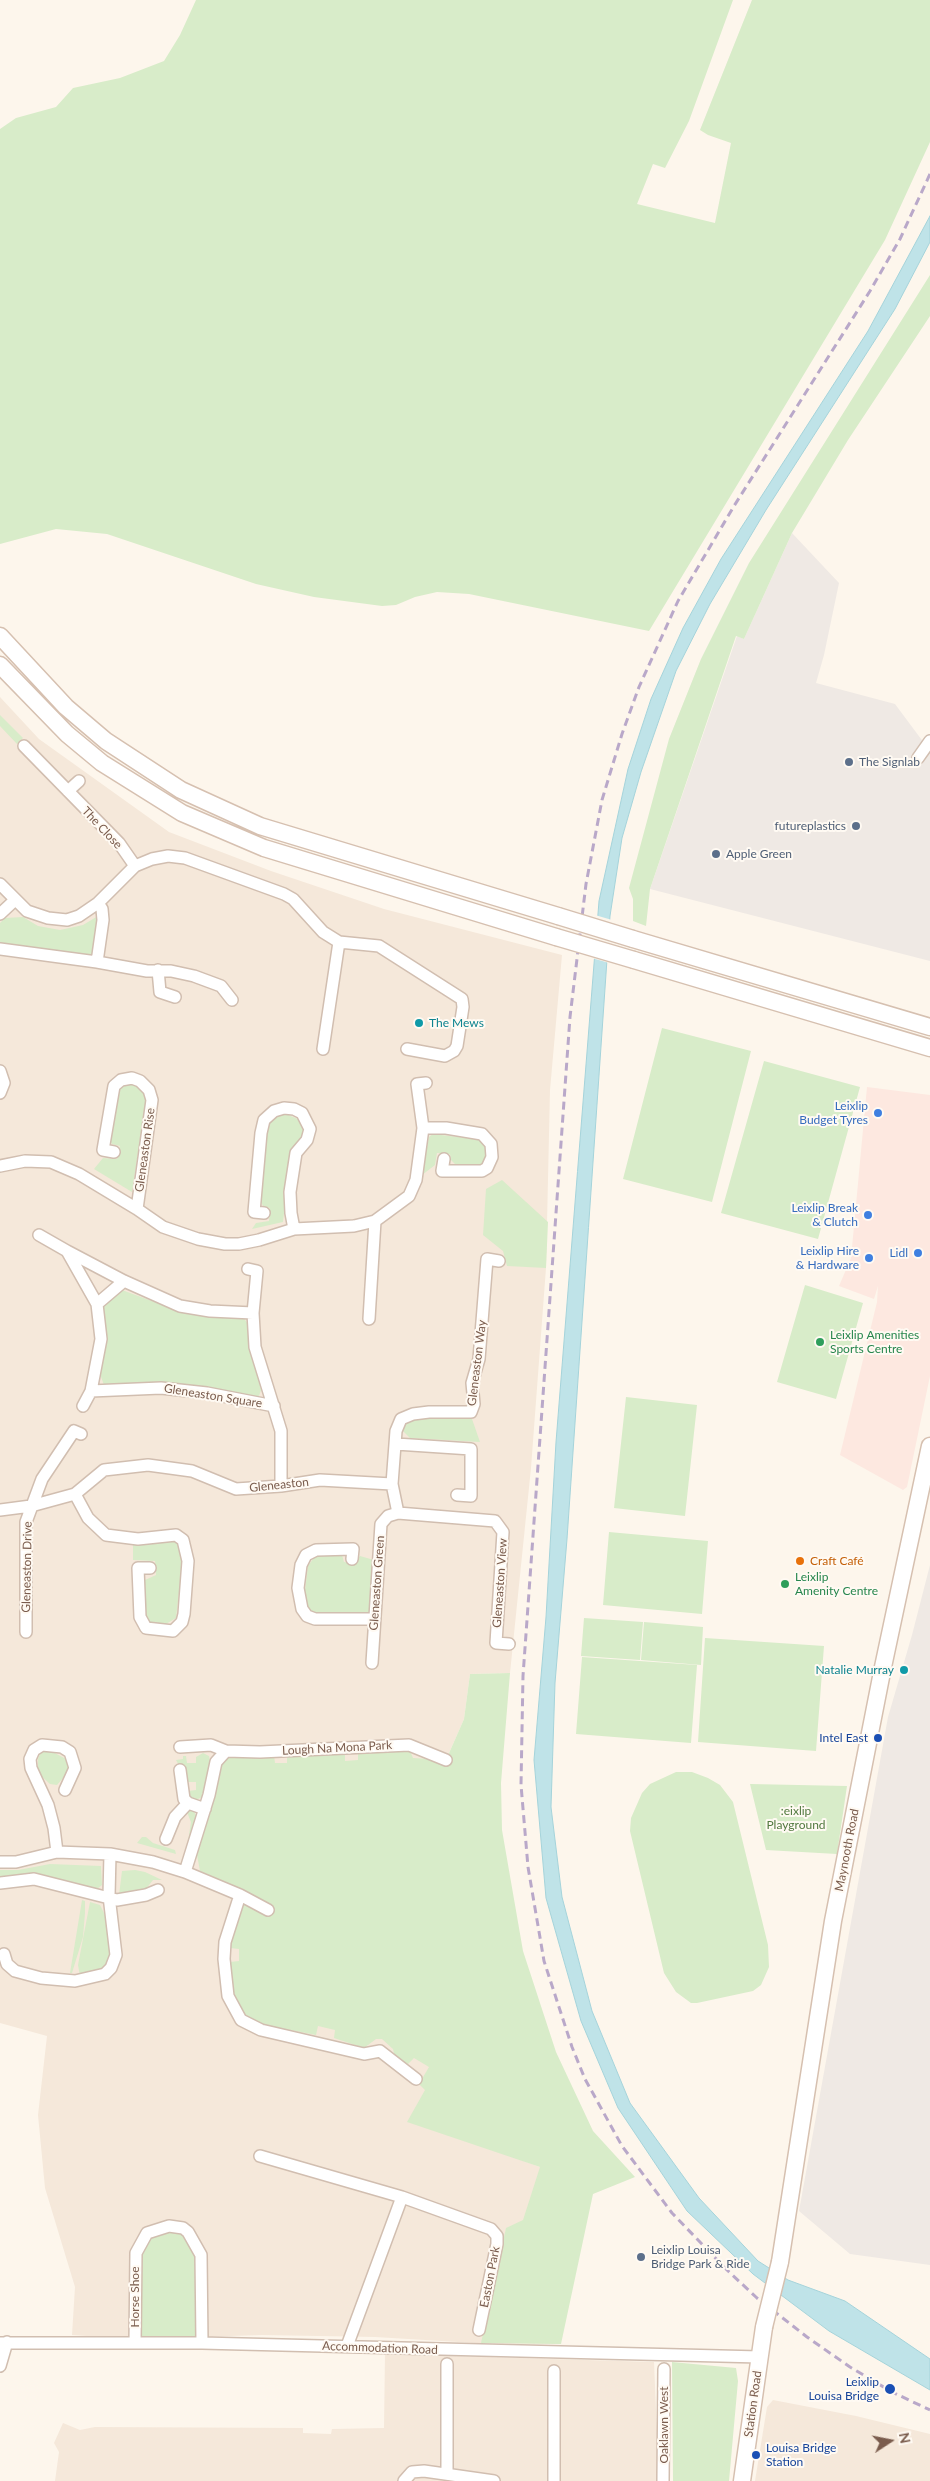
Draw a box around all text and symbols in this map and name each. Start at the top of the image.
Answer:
place label: The Signlab [859,755,920,769]
marker: The Signlab [843,756,855,768]
street label: The Close [79,804,125,852]
place label: futureplastics [775,819,846,833]
marker: futureplastics [850,820,862,832]
place label: Apple Green [726,847,792,861]
marker: Apple Green [710,848,722,860]
place label: The Mews [429,1016,484,1030]
marker: The Mews [413,1017,425,1029]
place label: Leixlip Budget Tyres [799,1099,868,1127]
street label: Gleneaston Rise [132,1107,158,1193]
marker: Leixlip Budget Tyres [872,1107,884,1119]
place label: Leixlip Break & Clutch [791,1201,858,1229]
marker: Leixlip Break & Clutch [862,1209,874,1221]
place label: Leixlip Hire & Hardware [796,1244,859,1272]
place label: Lidl [889,1246,908,1260]
marker: Lidl [912,1247,924,1259]
marker: Leixlip Hire & Hardware [863,1252,875,1264]
street label: Gleneaston Way [465,1319,489,1407]
place label: Leixlip Amenities Sports Centre [830,1328,919,1356]
marker: Leixlip Amenities Sports Centre [814,1336,826,1348]
street label: Gleneaston Square [163,1381,263,1411]
street label: Gleneaston [248,1475,310,1495]
street label: Gleneaston Drive [19,1521,35,1613]
street label: Gleneaston Green [367,1535,387,1631]
street label: Gleneaston View [490,1538,510,1628]
place label: Craft Café [810,1554,864,1568]
marker: Craft Café [794,1555,806,1567]
place label: Leixlip Amenity Centre [795,1570,878,1598]
marker: Leixlip Amenity Centre [779,1578,791,1590]
place label: Natalie Murray [815,1663,894,1677]
marker: Natalie Murray [898,1664,910,1676]
place label: Intel East [819,1731,868,1745]
marker: Intel East [872,1732,884,1744]
street label: Lough Na Mona Park [282,1738,392,1758]
park label: :eixlip Playground [766,1804,826,1832]
street label: Maynooth Road [832,1807,862,1893]
place label: Leixlip Louisa Bridge Park & Ride [651,2243,750,2271]
street label: Easton Park [477,2245,503,2309]
marker: Leixlip Louisa Bridge Park & Ride [635,2251,647,2263]
street label: Horse Shoe [128,2267,142,2327]
street label: Accommodation Road [322,2339,438,2357]
street label: Station Road [741,2370,765,2438]
place label: Leixlip Louisa Bridge [809,2375,879,2403]
marker: Leixlip Louisa Bridge [883,2382,897,2396]
street label: Oaklawn West [657,2386,671,2464]
north arrow [865,2416,915,2466]
text: N [896,2431,915,2445]
place label: Louisa Bridge Station [766,2441,836,2469]
marker: Louisa Bridge Station [750,2449,762,2461]

